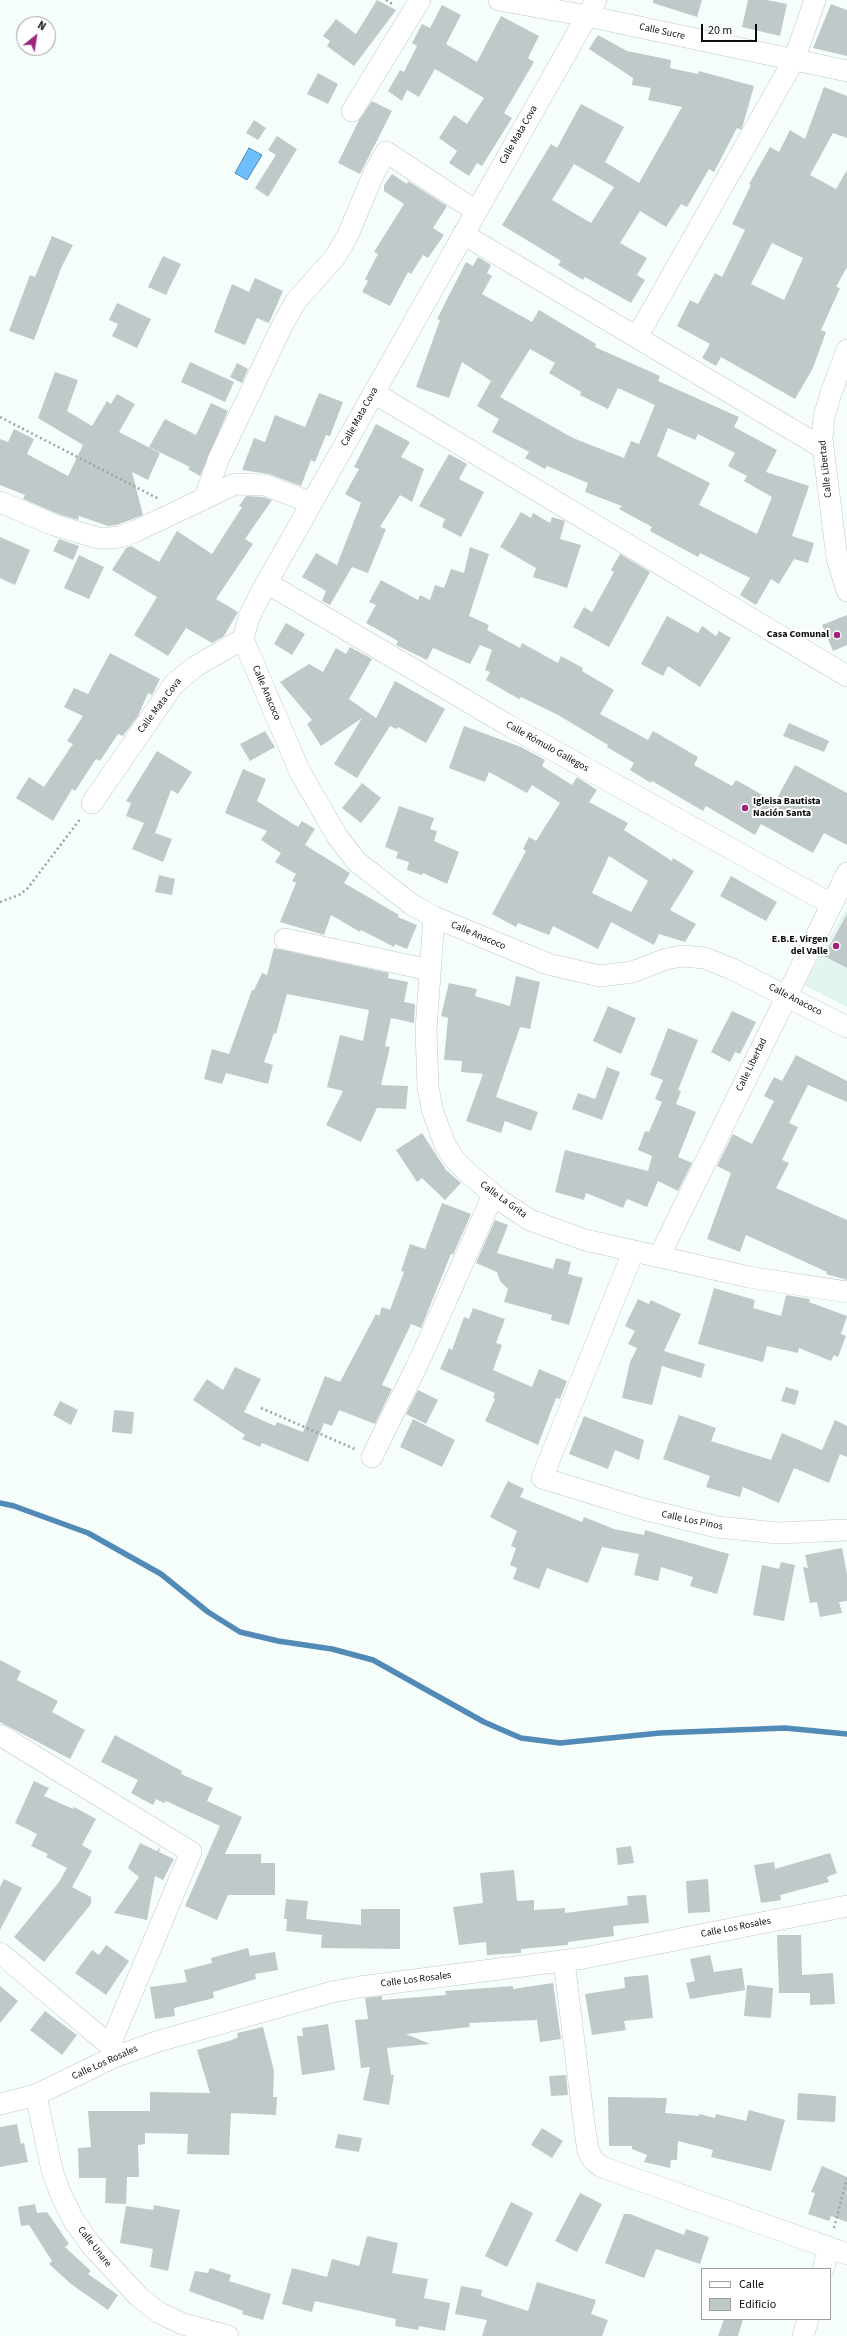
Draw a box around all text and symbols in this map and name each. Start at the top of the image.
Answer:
north arrow [16,16,56,56]
scale bar [703,16,759,42]
text: N [35,18,49,34]
street label: Calle Sucre [638,21,686,43]
text: 20 m [708,22,732,39]
street label: Calle Mata Cova [497,104,541,166]
street label: Calle Mata Cova [339,385,381,449]
street label: Calle Libertad [817,440,835,498]
place label: Casa Comunal [767,629,829,641]
marker: Casa Comunal [832,630,842,640]
street label: Calle Anacoco [249,664,283,722]
street label: Calle Mata Cova [135,676,185,736]
street label: Calle Rómulo Gallegos [503,719,591,775]
place label: Igleisa Bautista Nación Santa [753,796,821,820]
marker: Igleisa Bautista Nación Santa [740,803,750,813]
street label: Calle Anacoco [449,919,507,953]
place label: E.B.E. Virgen del Valle [772,934,828,958]
marker: E.B.E. Virgen del Valle [831,941,841,951]
street label: Calle Anacoco [766,981,824,1019]
street label: Calle Libertad [734,1036,770,1094]
street label: Calle La Grita [477,1179,529,1221]
street label: Calle Los Pinos [660,1509,724,1533]
street label: Calle Los Rosales [700,1915,772,1941]
street label: Calle Los Rosales [380,1970,452,1990]
street label: Calle Los Rosales [70,2043,140,2083]
street label: Calle Unare [74,2224,114,2270]
legend [701,2268,831,2320]
text: Calle [739,2276,764,2293]
text: Edificio [739,2296,776,2313]

